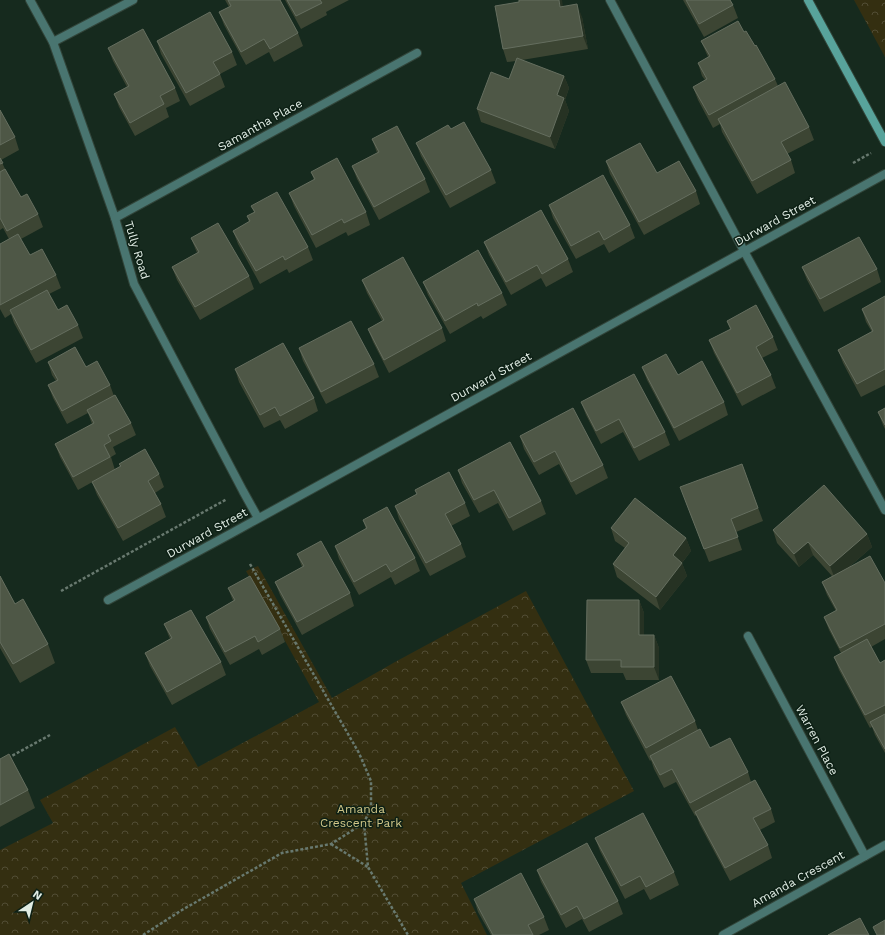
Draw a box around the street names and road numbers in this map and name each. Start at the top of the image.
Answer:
street label: Samantha Place [215,96,305,154]
street label: Durward Street [732,193,818,249]
street label: Tully Road [122,219,152,281]
street label: Durward Street [448,349,534,405]
street label: Durward Street [164,505,250,561]
street label: Warren Place [793,703,841,777]
street label: Amanda Crescent [749,848,847,910]

